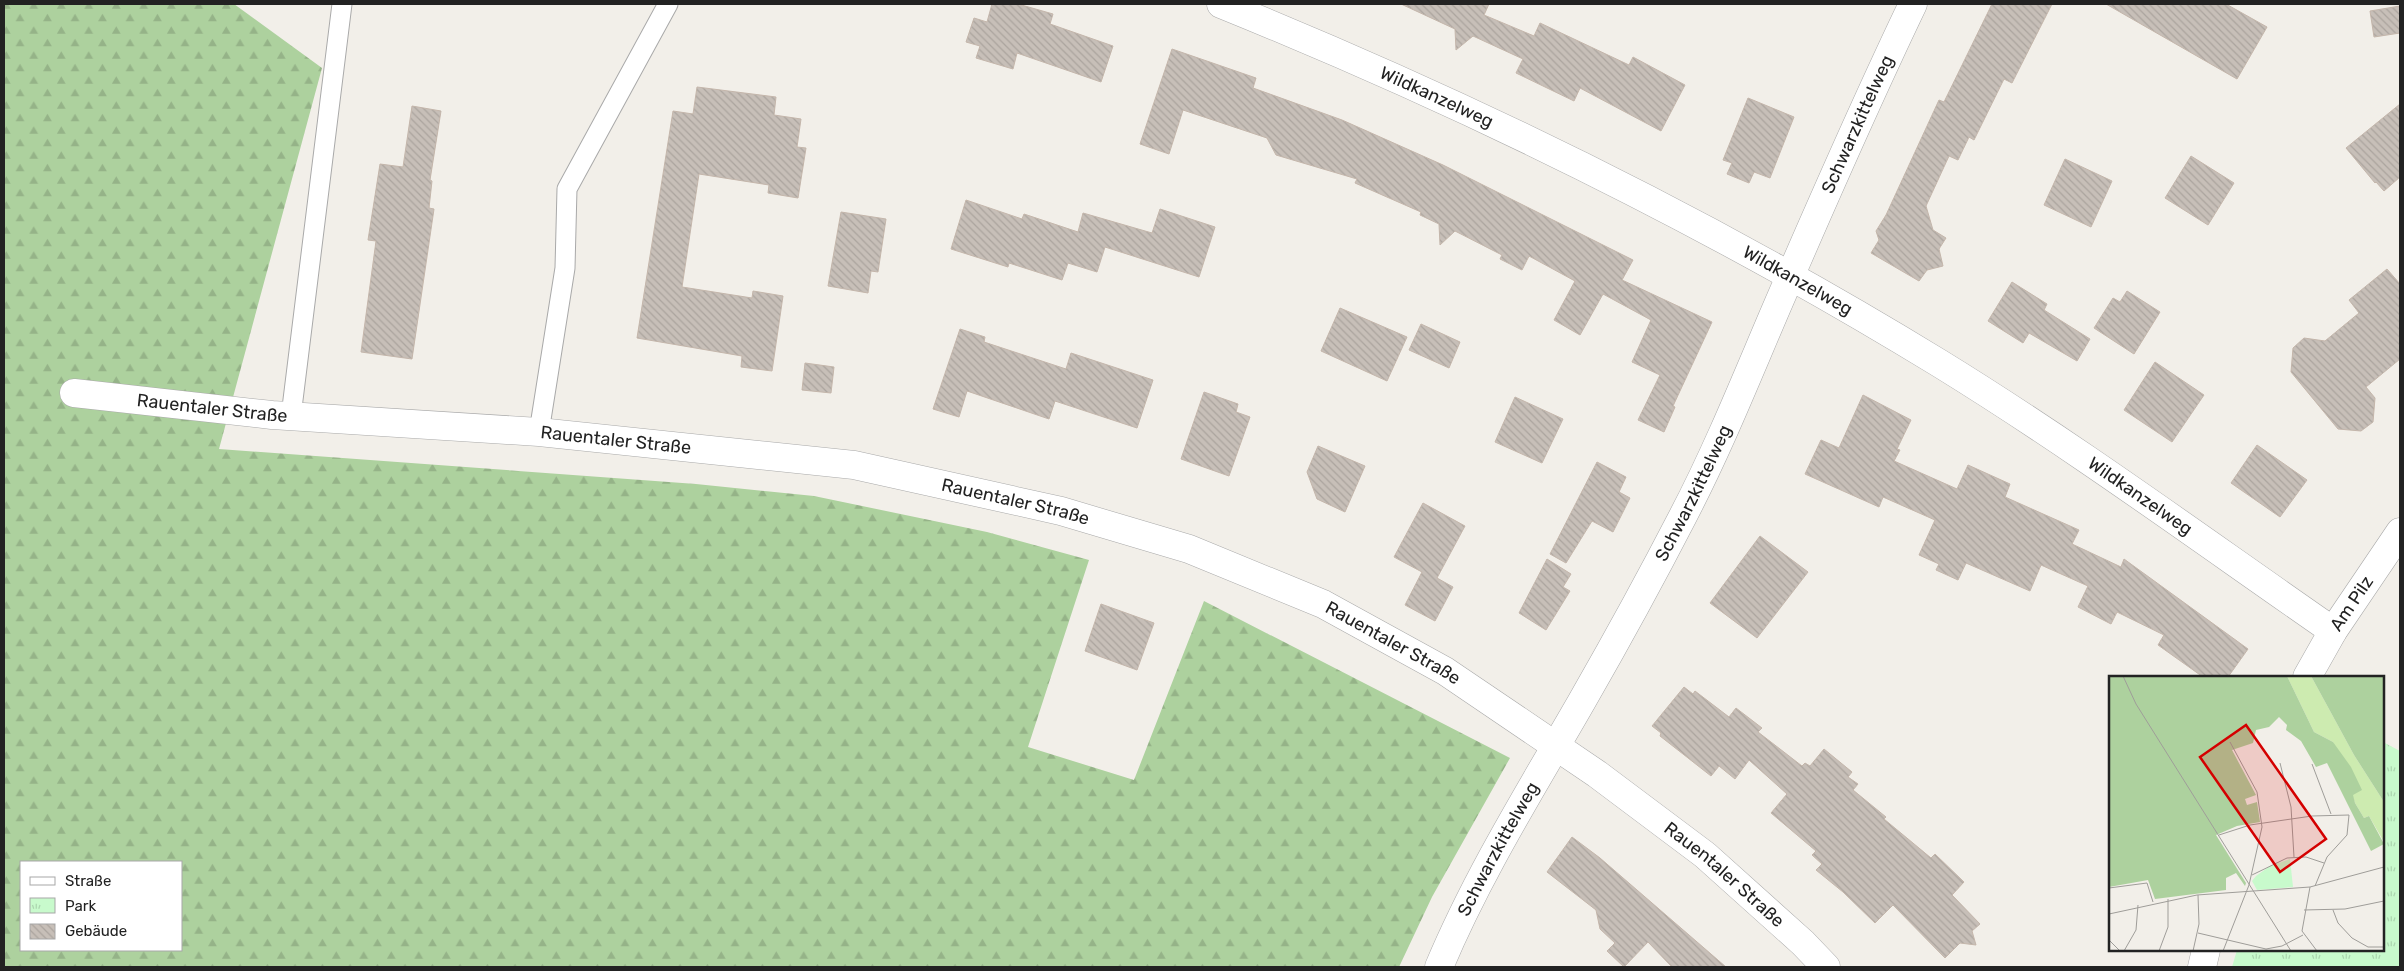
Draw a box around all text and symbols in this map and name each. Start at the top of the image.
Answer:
street label: Schwarzkittelweg [1817,51,1898,197]
street label: Wildkanzelweg [1377,62,1497,133]
street label: Wildkanzelweg [1739,241,1857,320]
street label: Rauentaler Straße [136,389,288,427]
street label: Rauentaler Straße [539,421,692,459]
street label: Schwarzkittelweg [1650,422,1736,565]
street label: Wildkanzelweg [2084,452,2197,540]
street label: Rauentaler Straße [939,474,1092,530]
street label: Am Pilz [2325,572,2378,635]
street label: Rauentaler Straße [1322,596,1465,689]
inset map [2109,676,2384,951]
street label: Schwarzkittelweg [1453,778,1543,920]
street label: Rauentaler Straße [1660,817,1789,932]
legend [20,861,182,951]
text: Straße [65,872,111,890]
text: Park [65,897,96,915]
text: Gebäude [65,922,127,940]

